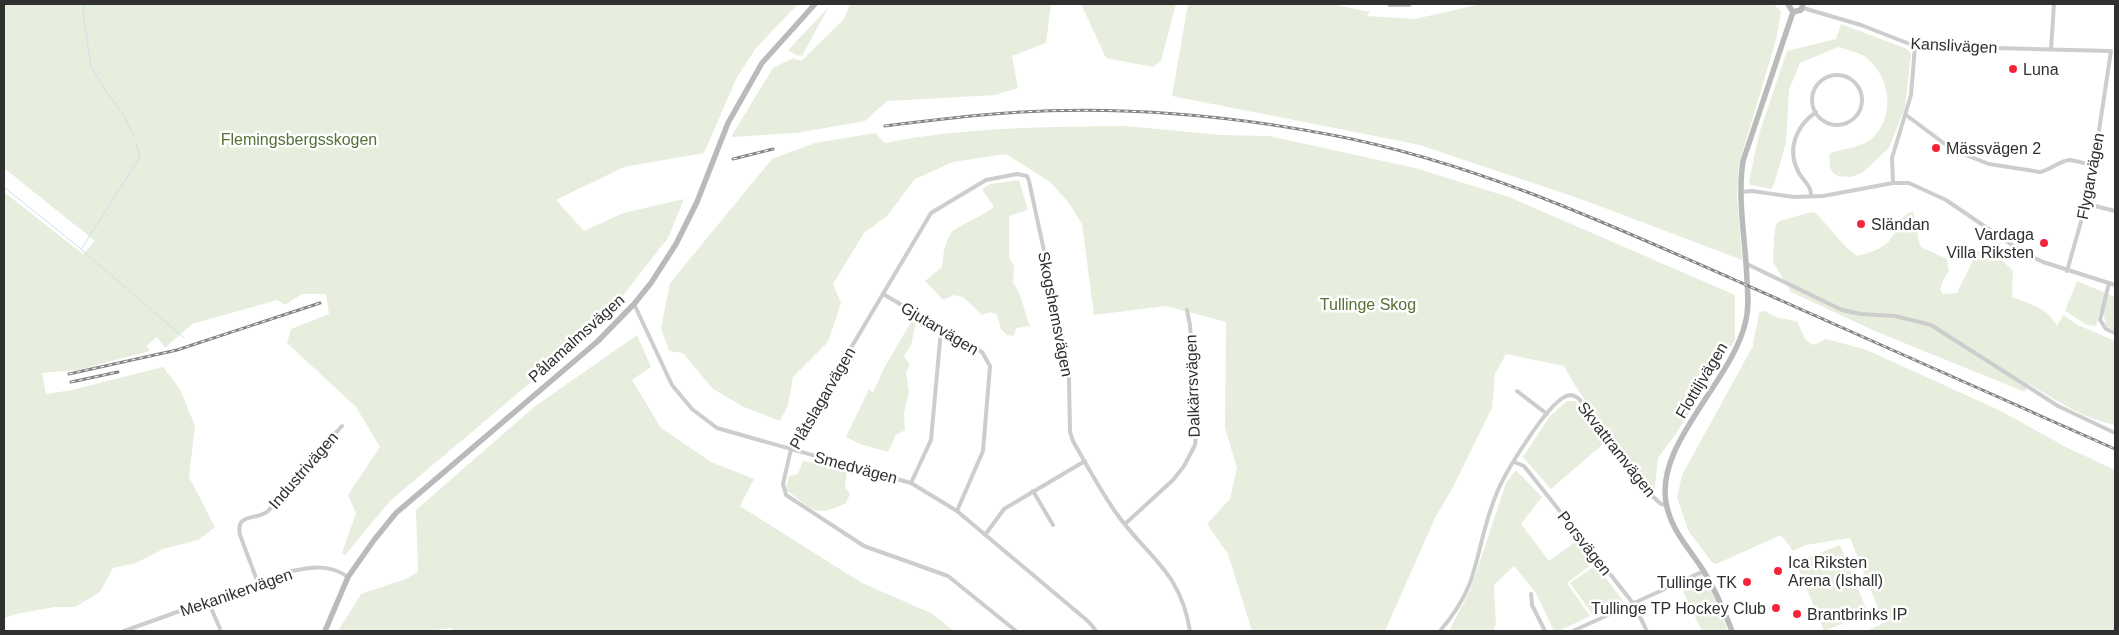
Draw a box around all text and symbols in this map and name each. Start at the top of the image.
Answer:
street label: Kanslivägen [1910,35,1998,56]
place label: Luna [2023,61,2059,78]
marker: Luna [2007,63,2019,75]
park label: Flemingsbergsskogen [221,131,377,148]
street label: Flygarvägen [2074,131,2107,221]
place label: Mässvägen 2 [1946,140,2041,157]
marker: Mässvägen 2 [1930,142,1942,154]
place label: Sländan [1871,216,1930,233]
marker: Sländan [1855,218,1867,230]
place label: Vardaga Villa Riksten [1946,226,2034,261]
marker: Vardaga Villa Riksten [2038,237,2050,249]
street label: Skogshemsvägen [1035,250,1076,378]
street label: Pålamalmsvägen [525,291,628,386]
park label: Tullinge Skog [1320,296,1416,313]
street label: Gjutarvägen [898,299,981,358]
street label: Dalkärrsvägen [1182,334,1203,438]
street label: Flottiljvägen [1672,339,1731,421]
street label: Plåtslagarvägen [786,344,858,452]
street label: Skvattramvägen [1574,399,1659,500]
street label: Industrivägen [265,429,341,512]
street label: Smedvägen [812,448,899,487]
street label: Porsvägen [1554,508,1615,579]
place label: Ica Riksten Arena (Ishall) [1788,554,1883,589]
street label: Mekanikervägen [178,565,294,620]
marker: Ica Riksten Arena (Ishall) [1772,565,1784,577]
place label: Tullinge TK [1657,574,1737,591]
marker: Tullinge TK [1741,576,1753,588]
place label: Tullinge TP Hockey Club [1591,600,1766,617]
marker: Tullinge TP Hockey Club [1770,602,1782,614]
place label: Brantbrinks IP [1807,606,1907,623]
marker: Brantbrinks IP [1791,608,1803,620]

